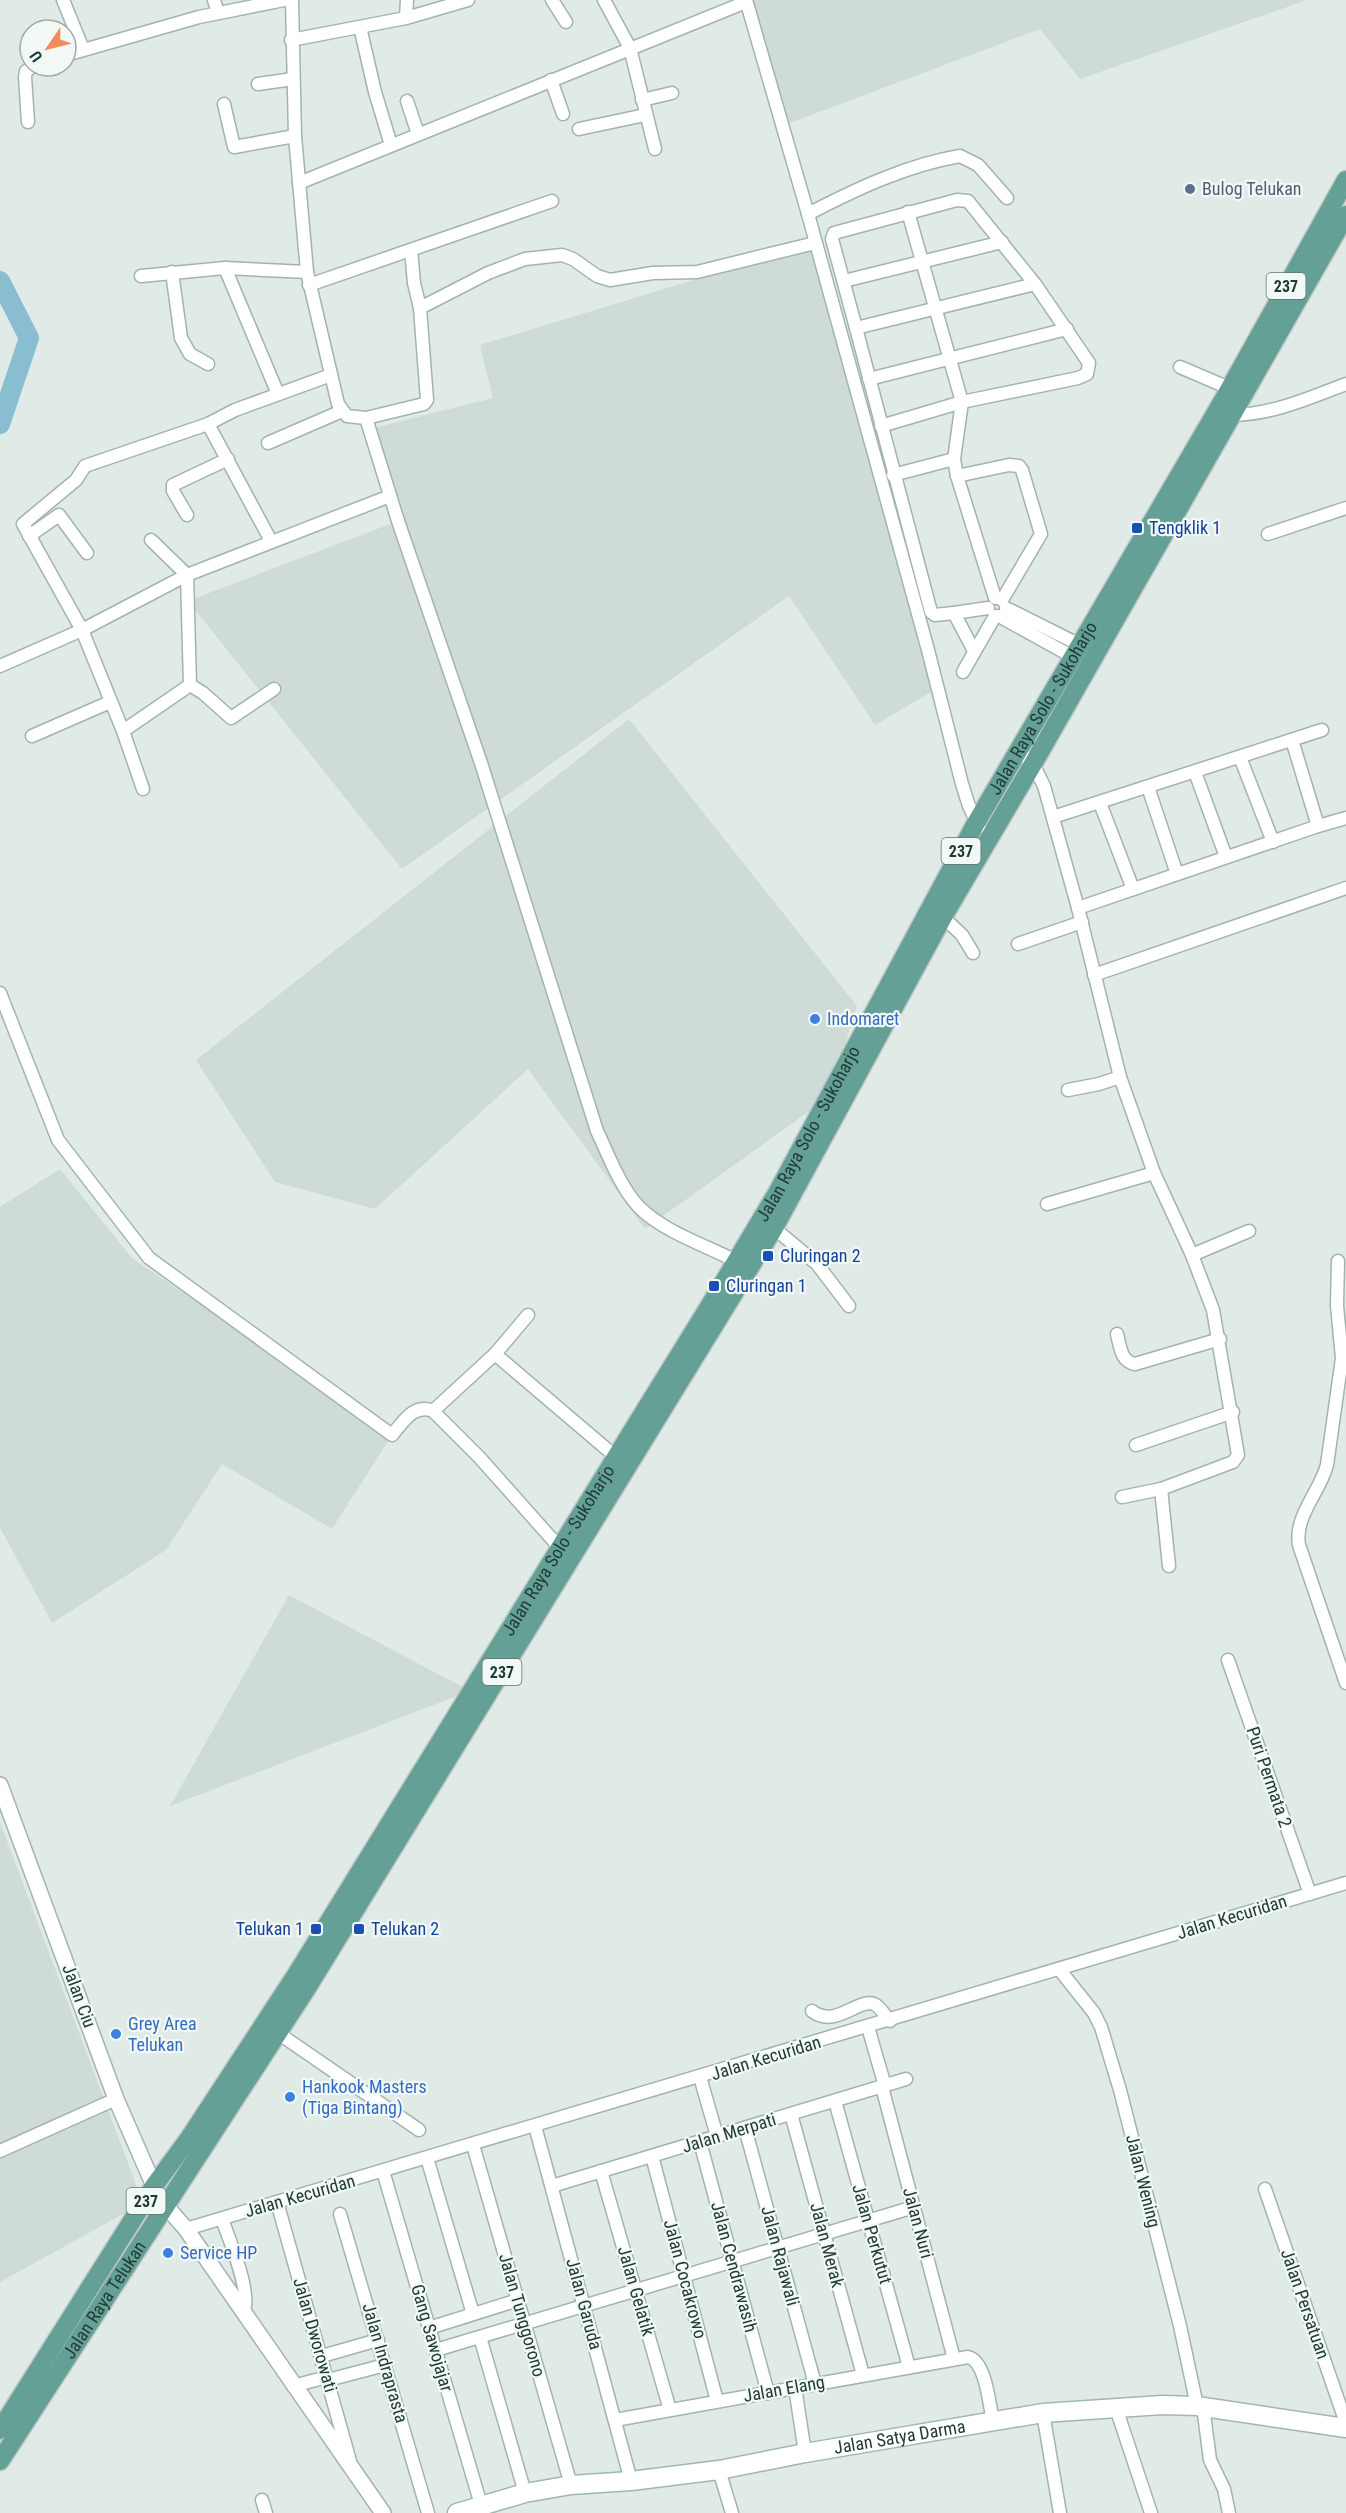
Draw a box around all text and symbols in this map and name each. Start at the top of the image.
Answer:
north arrow [18,18,78,78]
text: U [26,47,47,66]
place label: Bulog Telukan [1202,178,1302,199]
marker: Bulog Telukan [1183,182,1197,196]
road number: 237 [1266,273,1306,299]
place label: Tengklik 1 [1149,517,1221,538]
marker: Tengklik 1 [1130,521,1144,535]
street label: Jalan Raya Solo - Sukoharjo [984,618,1101,798]
road number: 237 [942,838,980,864]
place label: Indomaret [827,1008,899,1029]
marker: Indomaret [808,1012,822,1026]
street label: Jalan Raya Solo - Sukoharjo [751,1042,864,1225]
place label: Cluringan 2 [780,1245,861,1266]
marker: Cluringan 2 [761,1249,775,1263]
place label: Cluringan 1 [726,1275,807,1296]
marker: Cluringan 1 [707,1279,721,1293]
street label: Jalan Raya Solo - Sukoharjo [497,1461,619,1639]
road number: 237 [482,1659,522,1685]
street label: Puri Permata 2 [1242,1724,1297,1830]
street label: Jalan Kecuridan [1174,1890,1289,1943]
place label: Telukan 1 [236,1918,304,1939]
place label: Telukan 2 [371,1918,439,1939]
marker: Telukan 1 [309,1922,323,1936]
marker: Telukan 2 [352,1922,366,1936]
street label: Jalan Ciu [58,1961,101,2030]
place label: Grey Area Telukan [128,2013,197,2055]
marker: Grey Area Telukan [109,2027,123,2041]
street label: Jalan Kecuridan [708,2031,823,2084]
place label: Hankook Masters (Tiga Bintang) [302,2076,427,2119]
marker: Hankook Masters (Tiga Bintang) [283,2090,297,2104]
street label: Jalan Merpati [679,2108,778,2157]
street label: Jalan Wening [1122,2132,1165,2230]
street label: Jalan Kecuridan [242,2170,357,2221]
street label: Jalan Perkutut [848,2182,897,2286]
street label: Jalan Nuri [899,2185,938,2261]
road number: 237 [126,2188,166,2214]
street label: Jalan Cendrawasih [707,2199,762,2334]
street label: Jalan Merak [806,2200,849,2290]
street label: Jalan Rajawali [757,2204,804,2308]
street label: Jalan Cocakrowo [660,2217,711,2341]
street label: Jalan Raya Telukan [58,2237,150,2362]
place label: Service HP [180,2242,257,2263]
street label: Jalan Gelatik [614,2244,659,2338]
marker: Service HP [161,2246,175,2260]
street label: Jalan Persatuan [1277,2246,1334,2362]
street label: Jalan Tunggorono [495,2251,550,2379]
street label: Jalan Garuda [562,2256,607,2352]
street label: Jalan Dworowati [289,2275,342,2395]
street label: Gang Sawojajar [407,2282,458,2394]
street label: Jalan Indraprasta [358,2301,413,2425]
street label: Jalan Elang [742,2371,826,2406]
street label: Jalan Satya Darma [832,2415,967,2458]

